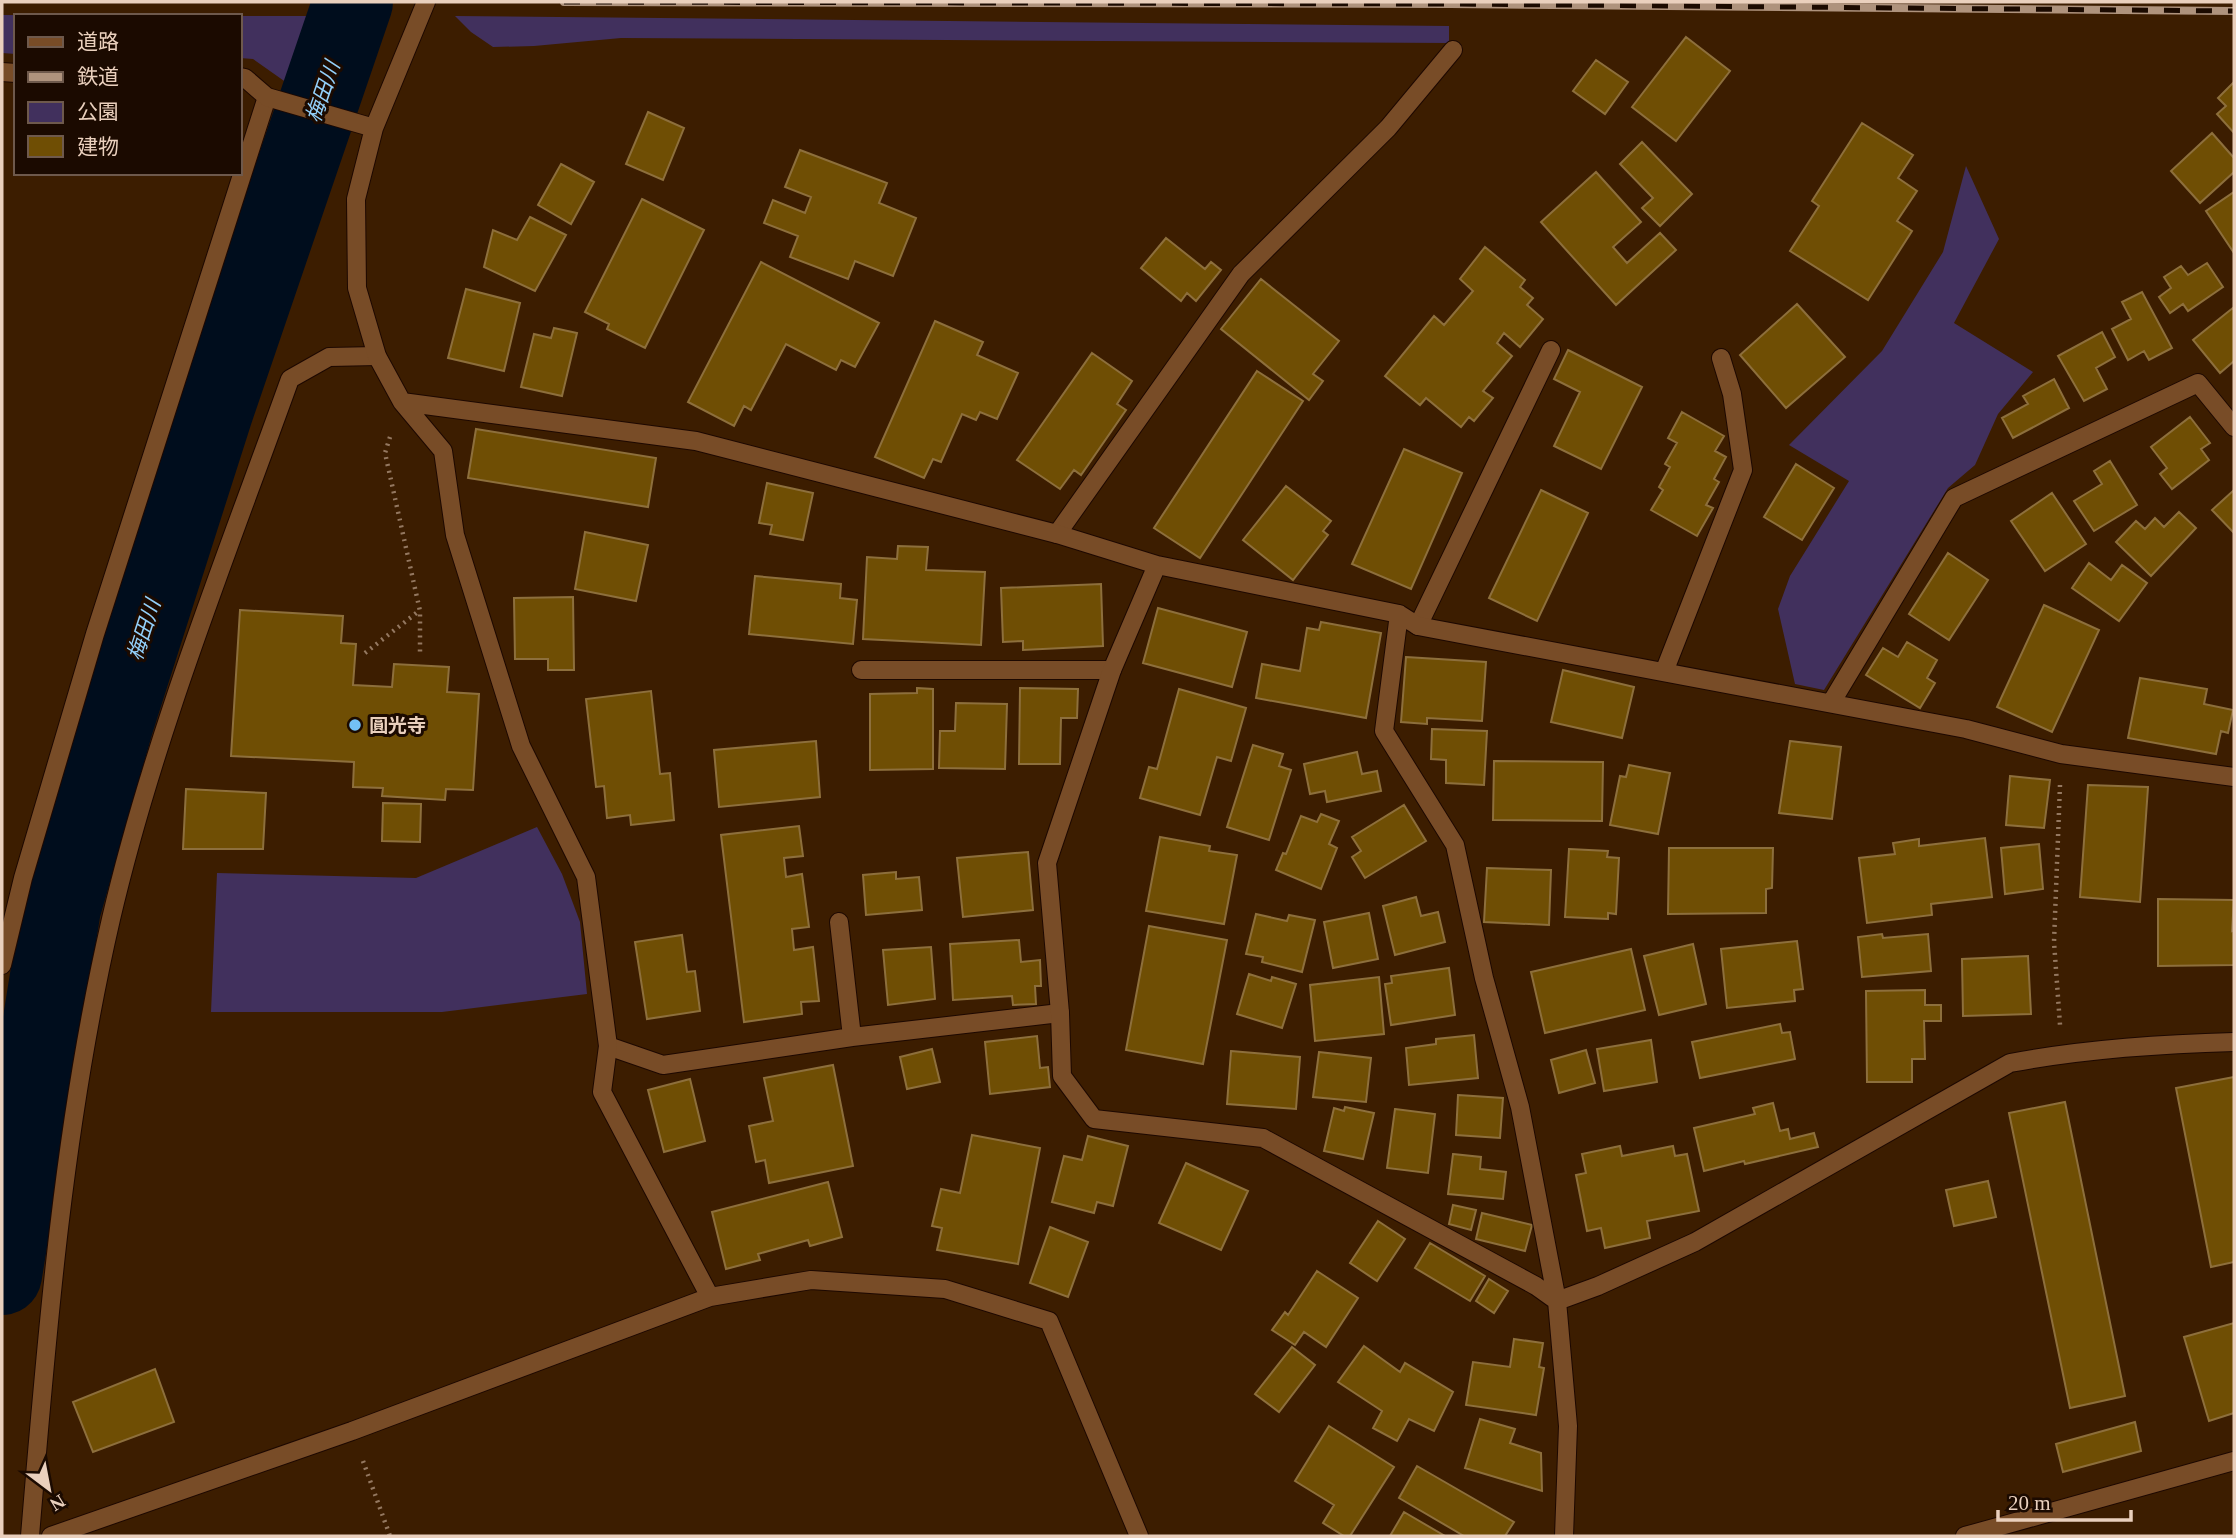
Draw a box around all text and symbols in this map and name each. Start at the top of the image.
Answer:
legend [14,14,242,175]
text: 道路 [77,30,119,54]
water label: 梅田川 [301,56,345,126]
text: 鉄道 [77,65,119,89]
text: 公園 [77,100,119,124]
text: 建物 [77,135,119,159]
water label: 梅田川 [123,594,166,664]
place label: 圓光寺 [369,715,426,736]
marker: 圓光寺 [347,717,363,733]
north arrow [14,1454,84,1524]
scale bar [1998,1478,2131,1522]
text: N [46,1490,69,1516]
text: 20 m [2008,1491,2051,1515]

